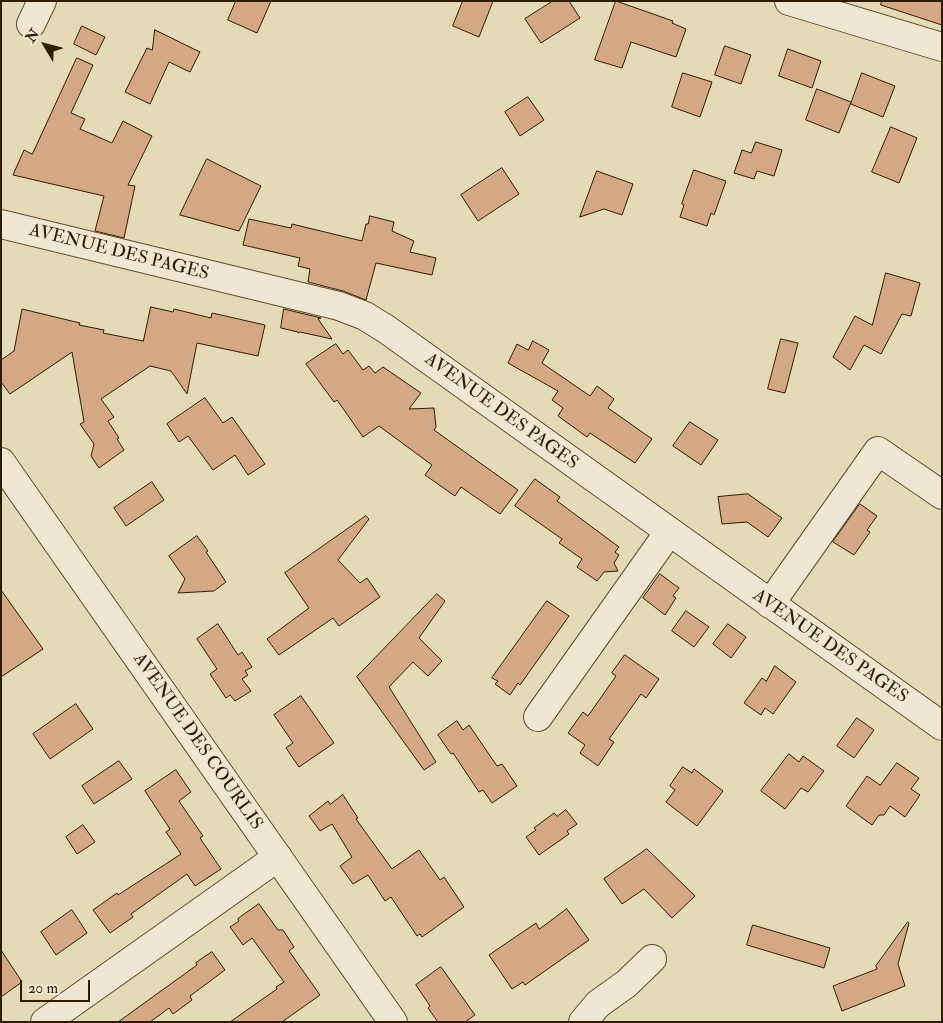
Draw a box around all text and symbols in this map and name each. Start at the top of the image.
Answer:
north arrow [20,20,70,70]
text: N [22,26,43,46]
street label: AVENUE DES PAGES [27,220,211,286]
street label: AVENUE DES PAGES [420,349,582,475]
street label: AVENUE DES PAGES [748,585,912,709]
street label: AVENUE DES COURLIS [128,649,266,835]
scale bar [22,970,92,1002]
text: 20 m [28,979,58,998]

